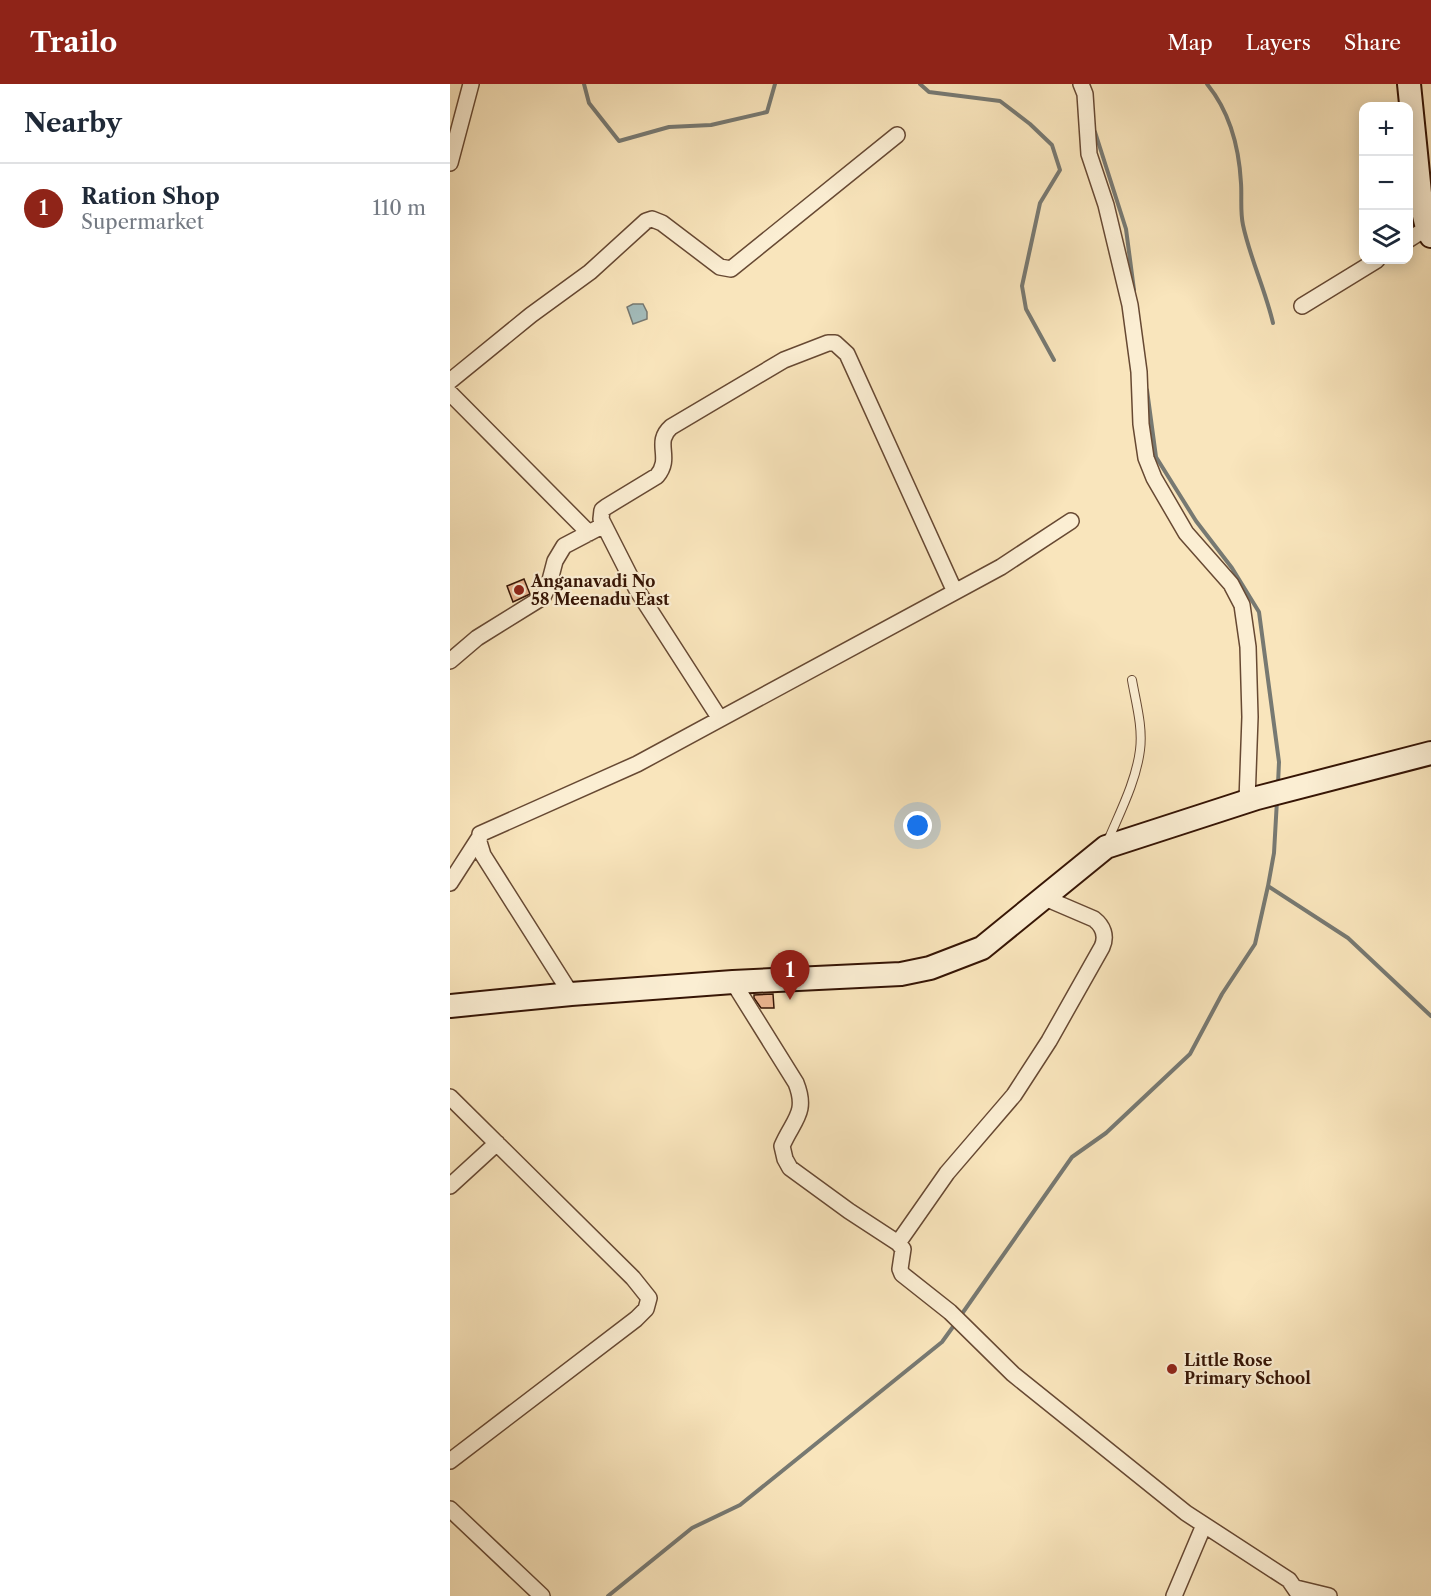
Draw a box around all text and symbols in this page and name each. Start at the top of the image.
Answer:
text: Trailo [30,25,117,59]
text: Map [1168,30,1213,55]
text: Layers [1246,30,1311,55]
text: Share [1344,30,1401,55]
map controls [1359,102,1413,264]
button: + [1359,102,1413,156]
text: Nearby [24,107,122,139]
button: − [1359,156,1413,210]
text: Ration Shop [81,183,220,210]
text: 1 [39,196,48,220]
text: 110 m [373,196,426,220]
text: Supermarket [81,210,204,234]
button: layers [1359,210,1413,264]
place label: Anganavadi No 58 Meenadu East [530,571,670,609]
marker: Anganavadi No 58 Meenadu East [512,583,526,597]
your location [903,811,932,840]
pin: 1 [770,950,810,1000]
place label: Little Rose Primary School [1184,1350,1311,1388]
marker: Little Rose Primary School [1165,1362,1179,1376]

